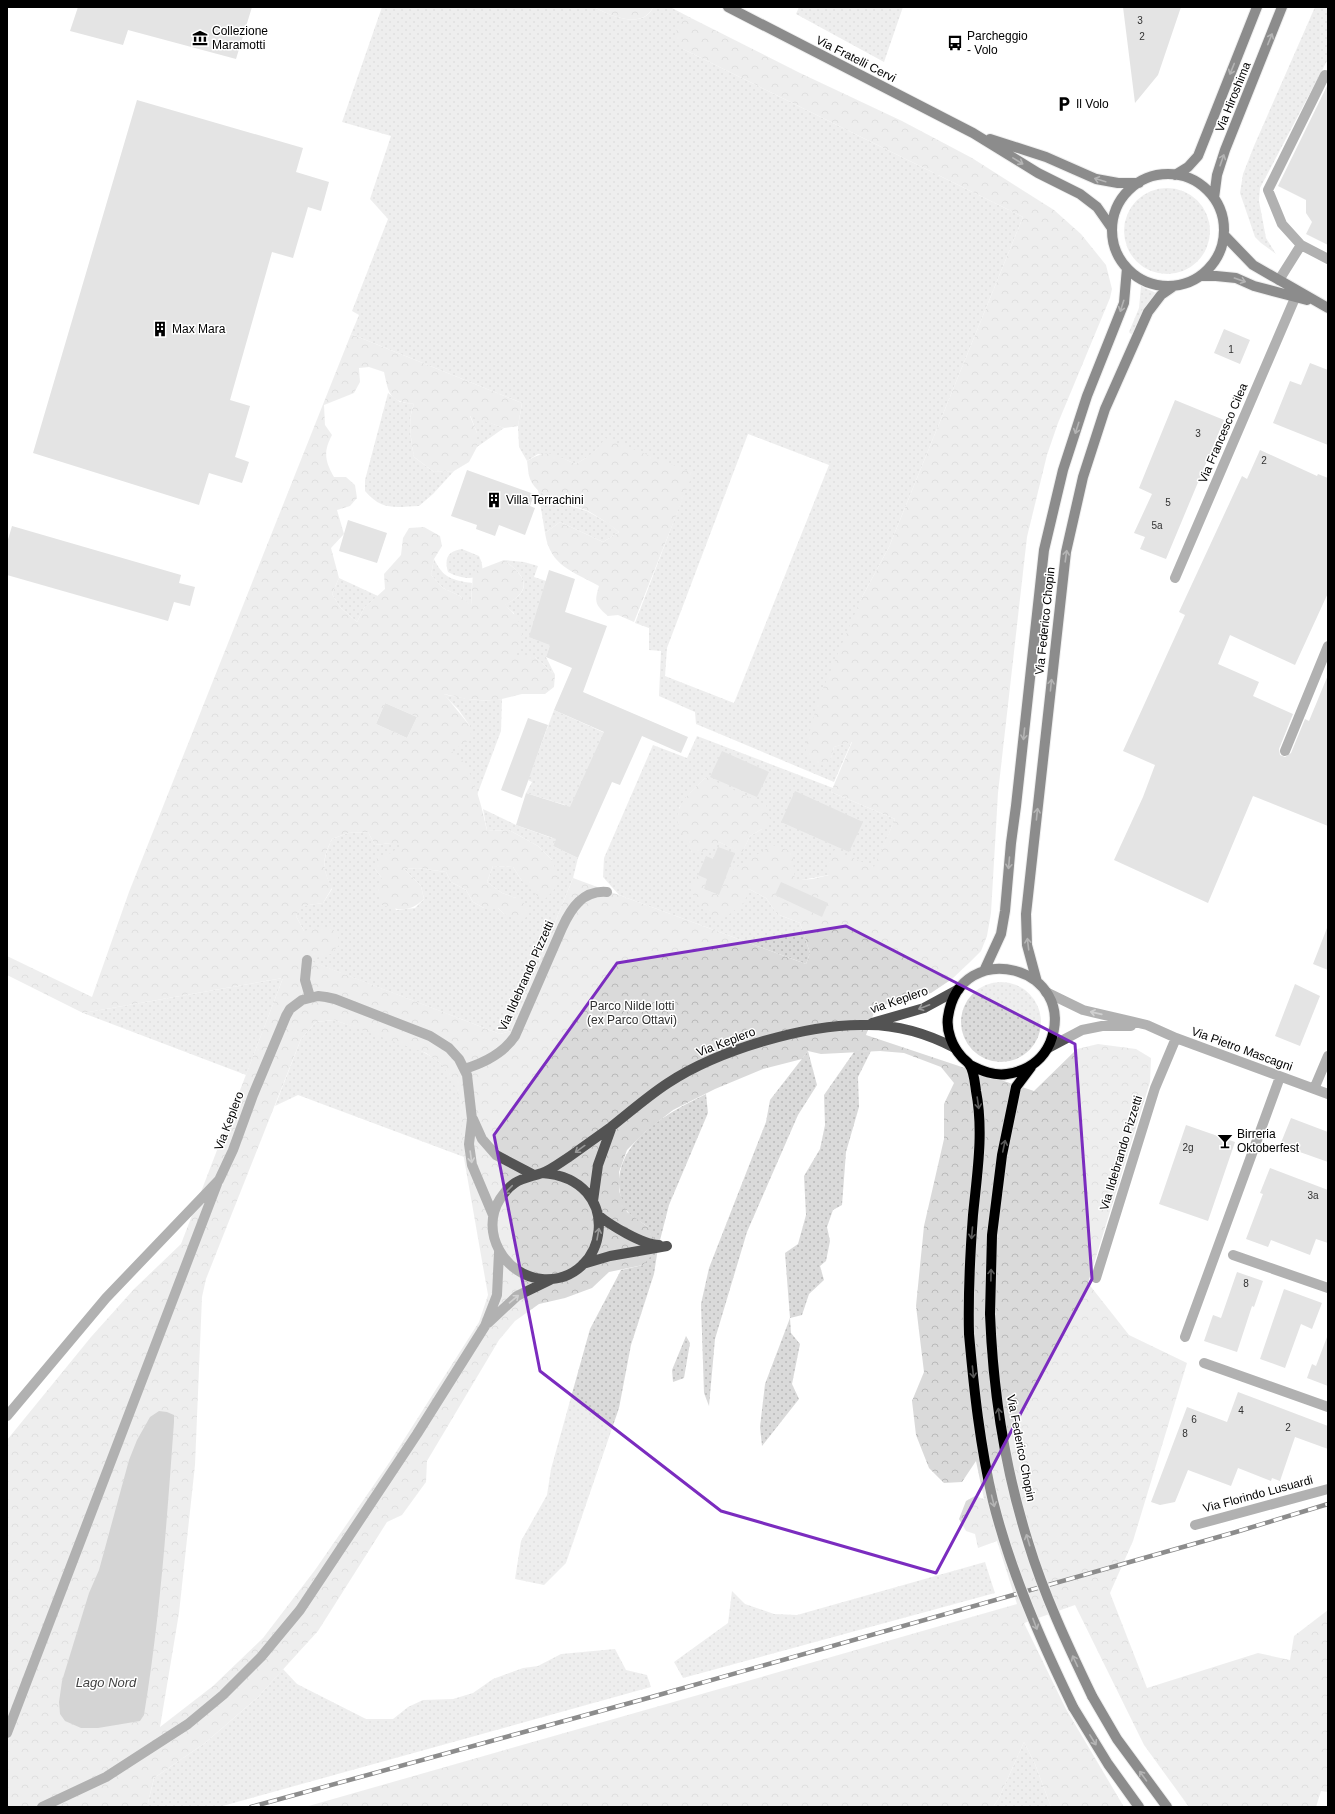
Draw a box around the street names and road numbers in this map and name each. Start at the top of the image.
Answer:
street label: Via Fratelli Cervi [814,33,898,85]
street label: Via Hiroshima [1213,60,1254,134]
street label: Via Francesco Cilea [1196,381,1251,485]
street label: Via Federico Chopin [1032,566,1058,676]
street label: Via Ildebrando Pizzetti [495,919,557,1033]
street label: via Keplero [868,984,930,1016]
street label: Via Keplero [695,1024,758,1060]
street label: Via Pietro Mascagni [1190,1024,1294,1074]
street label: Via Keplero [211,1089,247,1152]
street label: Via Ildebrando Pizzetti [1097,1094,1145,1212]
street label: Via Federico Chopin [1004,1393,1038,1503]
street label: Via Florindo Lusuardi [1202,1473,1314,1515]

